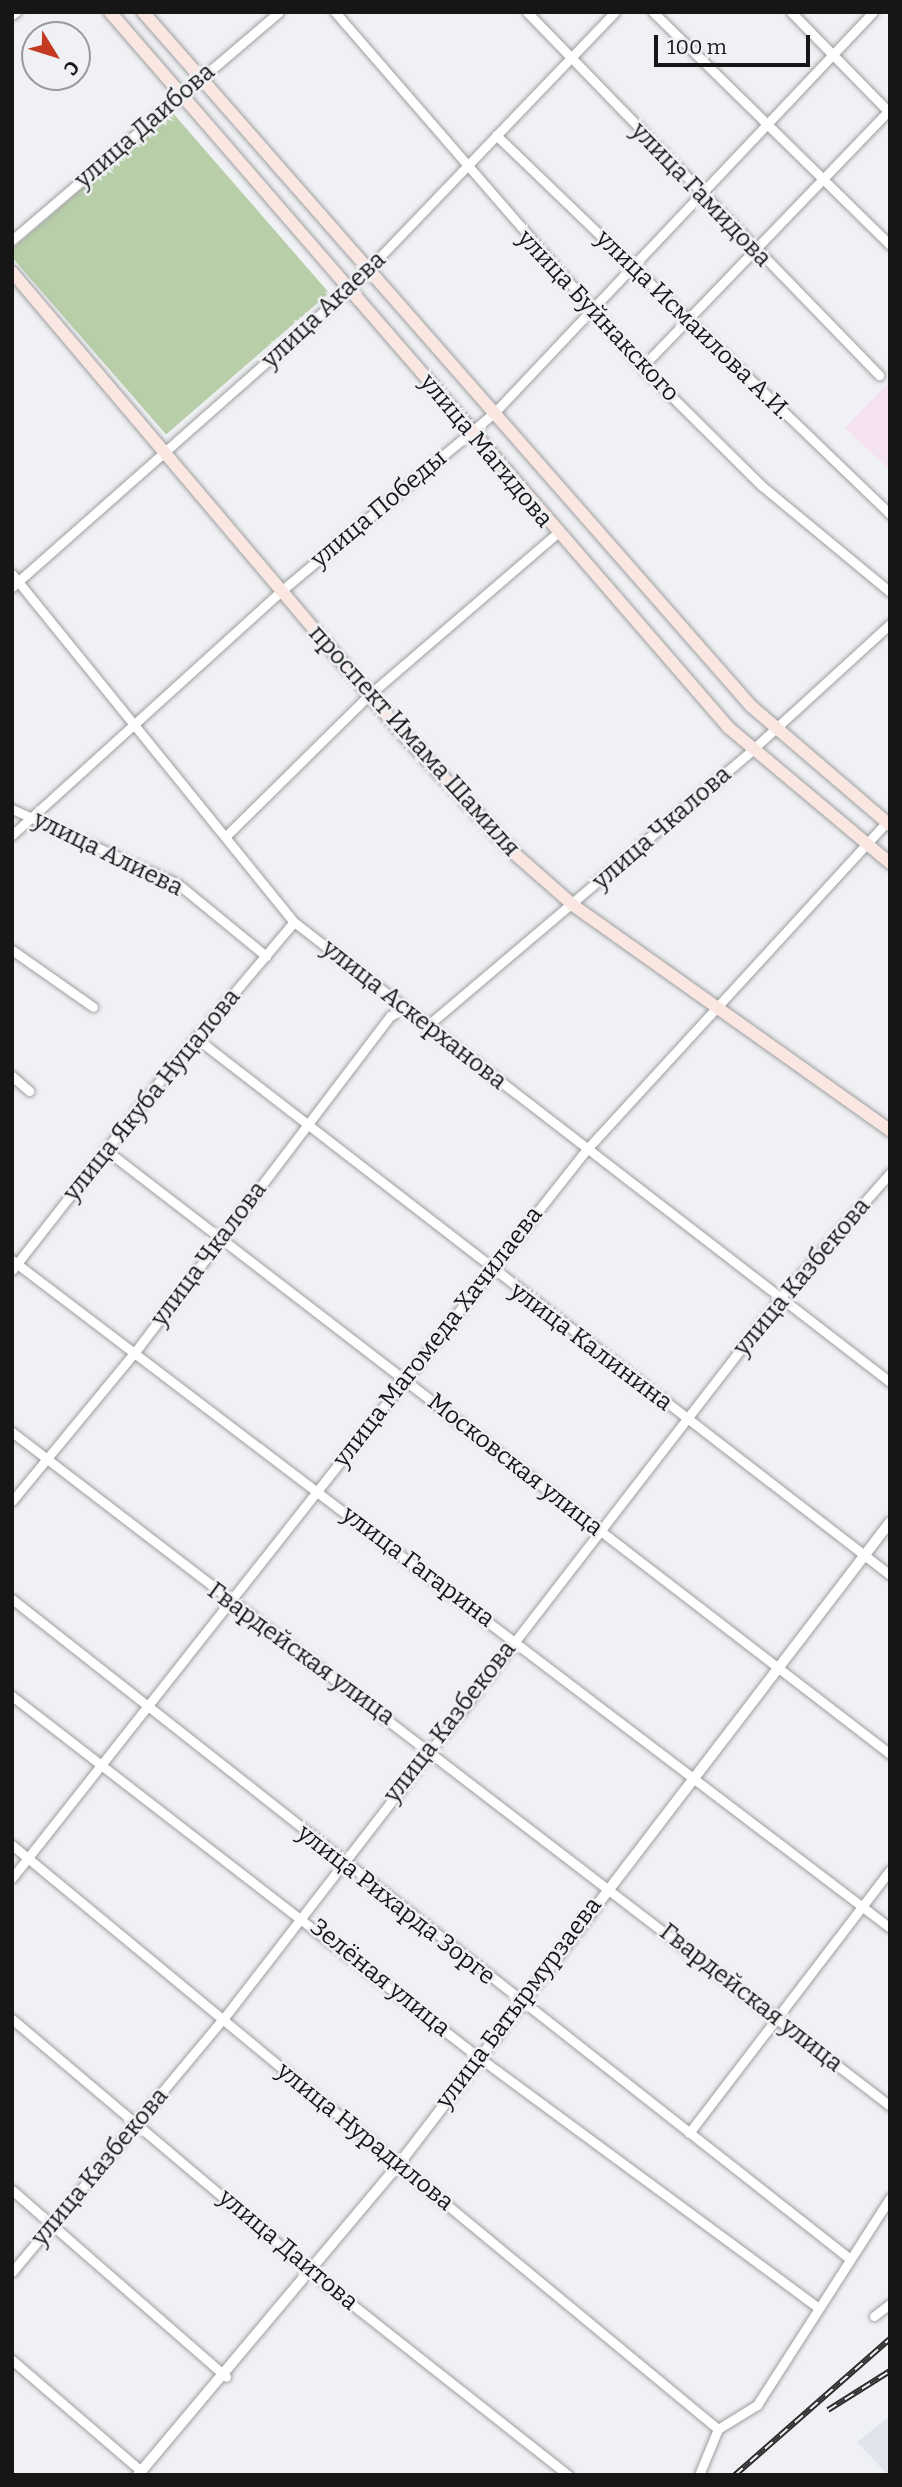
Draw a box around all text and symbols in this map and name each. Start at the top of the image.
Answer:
north arrow [21,21,91,91]
scale bar [657,21,813,65]
text: 100 m [667,34,727,60]
text: С [59,56,84,80]
street label: улица Даибова [69,57,221,195]
street label: улица Гамидова [625,117,777,273]
street label: улица Буйнакского [511,224,685,408]
street label: улица Исмаилова А.И. [589,224,797,426]
street label: улица Акаева [256,245,392,375]
street label: улица Магидова [413,368,559,534]
street label: улица Победы [305,444,453,574]
street label: проспект Имама Шамиля [303,619,525,863]
street label: улица Чкалова [587,760,737,896]
street label: улица Алиева [29,805,187,903]
street label: улица Аскерханова [316,934,512,1096]
street label: улица Якуба Нуцалова [58,983,246,1207]
street label: улица Чкалова [145,1176,273,1332]
street label: улица Казбекова [728,1192,876,1362]
street label: улица Магомеда Хачилаева [327,1201,549,1473]
street label: улица Калинина [504,1277,678,1417]
street label: Московская улица [422,1388,608,1542]
street label: улица Гагарина [336,1500,500,1634]
street label: Гвардейская улица [202,1577,400,1731]
street label: улица Казбекова [378,1635,522,1809]
street label: улица Рихарда Зорге [291,1819,501,1991]
street label: улица Батырмурзаева [430,1892,608,2114]
street label: Зелёная улица [304,1913,456,2043]
street label: Гвардейская улица [654,1918,848,2078]
street label: улица Нурадилова [271,2057,459,2217]
street label: улица Казбекова [26,2082,174,2252]
street label: улица Даитова [212,2183,364,2317]

